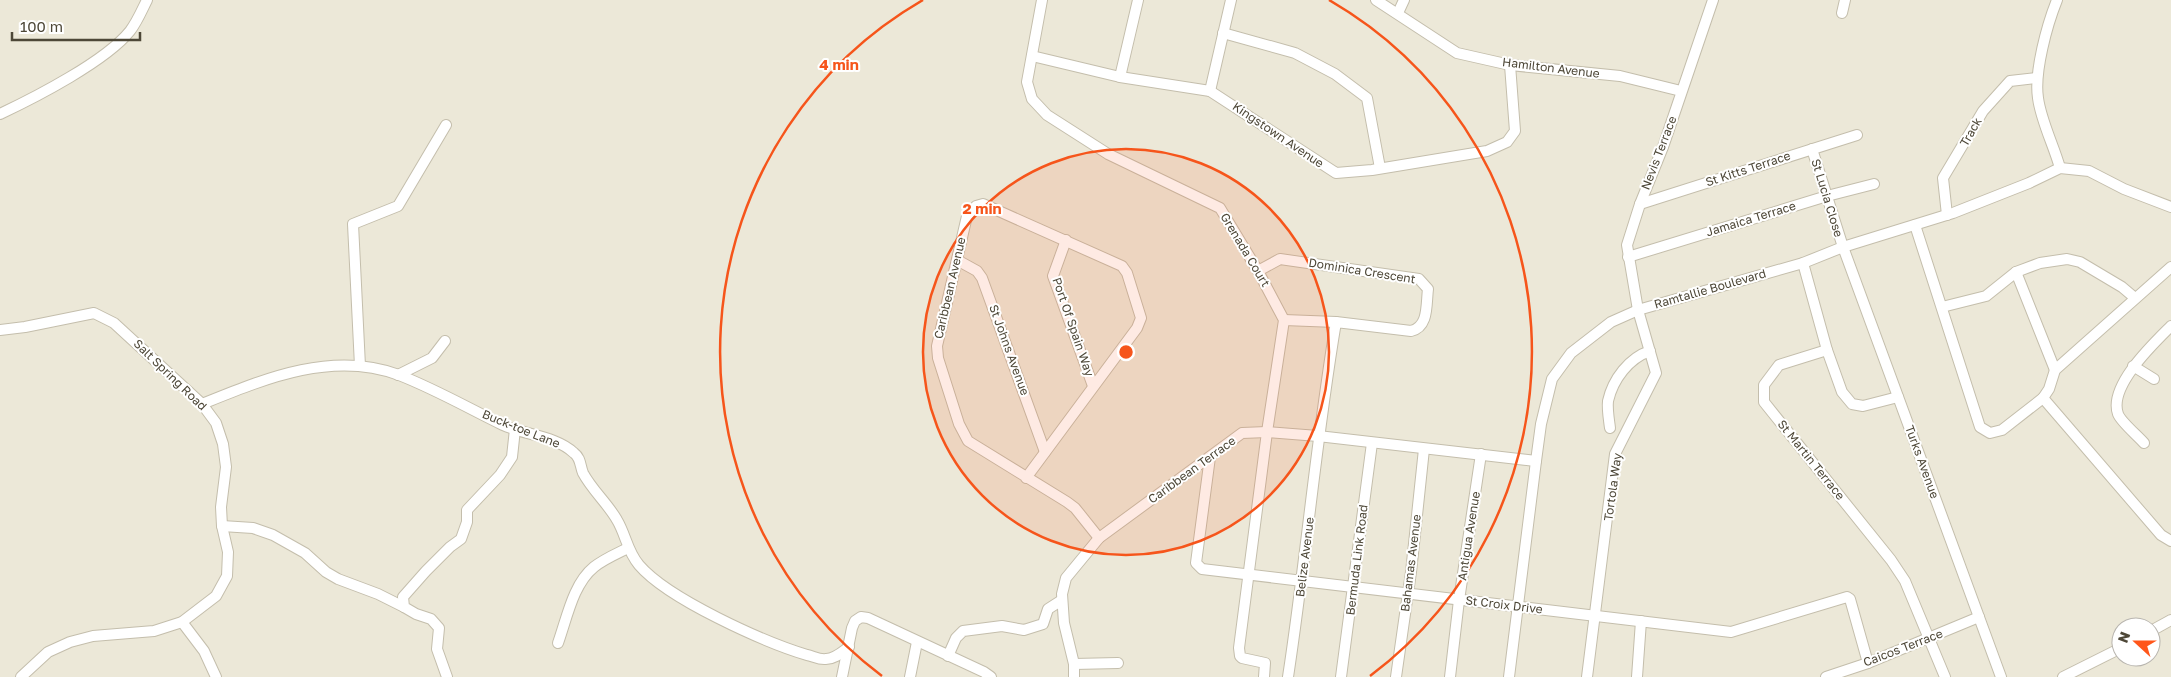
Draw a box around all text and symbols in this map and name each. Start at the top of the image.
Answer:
scale bar [12,10,140,42]
text: 100 m [20,17,63,35]
street label: Hamilton Avenue [1501,54,1601,81]
text: 4 min [819,55,859,73]
street label: Kingstown Avenue [1230,98,1327,171]
street label: Nevis Terrace [1638,114,1680,192]
street label: Track [1956,114,1985,149]
street label: St Kitts Terrace [1703,148,1792,189]
street label: St Lucia Close [1808,157,1847,239]
street label: Jamaica Terrace [1704,198,1798,239]
text: 2 min [962,199,1002,217]
street label: Grenada Court [1217,210,1273,290]
street label: Caribbean Avenue [930,235,969,340]
street label: Dominica Crescent [1308,255,1417,286]
street label: Ramtallie Boulevard [1652,265,1768,312]
street label: Port Of Spain Way [1050,275,1098,379]
street label: St Johns Avenue [986,302,1033,397]
street label: Salt Spring Road [131,336,210,413]
centre of rings [1117,343,1135,361]
street label: Buck-toe Lane [480,406,562,451]
street label: St Martin Terrace [1775,417,1848,503]
street label: Turks Avenue [1902,423,1943,501]
street label: Caribbean Terrace [1145,433,1238,506]
street label: Tortola Way [1600,452,1625,522]
street label: Antigua Avenue [1454,490,1483,582]
street label: Bermuda Link Road [1342,504,1371,616]
street label: Bahamas Avenue [1397,513,1424,613]
street label: Belize Avenue [1292,516,1317,598]
street label: St Croix Drive [1465,592,1544,617]
north arrow [2111,617,2161,667]
street label: Caicos Terrace [1861,625,1945,670]
text: N [2114,629,2133,645]

